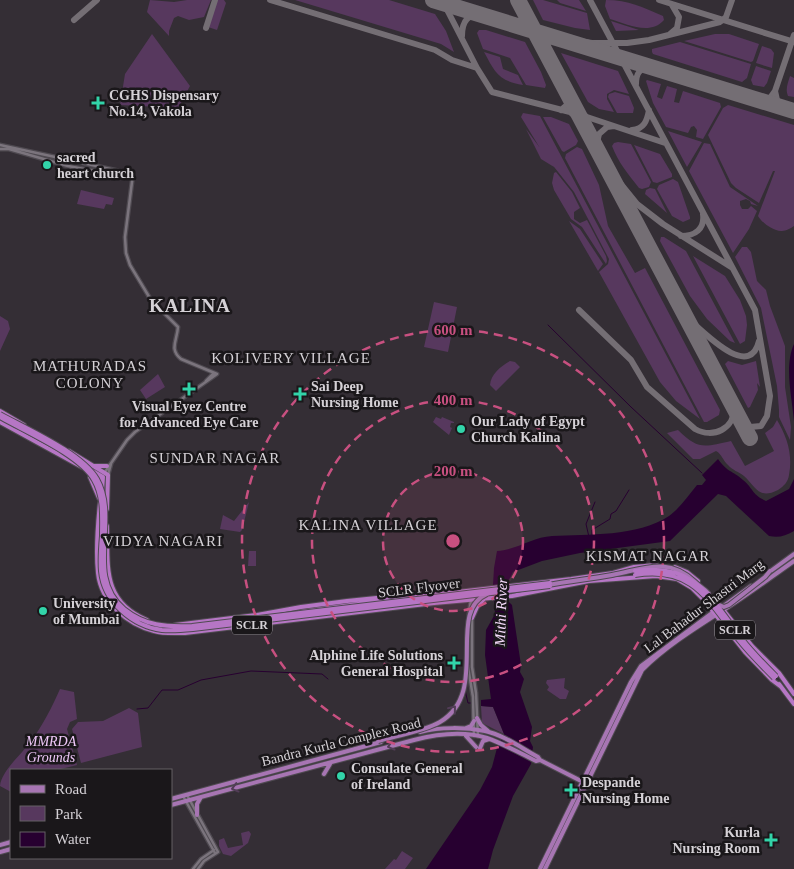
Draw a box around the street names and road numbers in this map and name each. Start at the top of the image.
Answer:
street label: Lal Bahadur Shastri Marg [641,556,767,656]
street label: SCLR Flyover [377,576,461,600]
road number: SCLR [232,616,272,634]
road number: SCLR [715,620,755,640]
street label: Bandra Kurla Complex Road [260,715,422,769]

